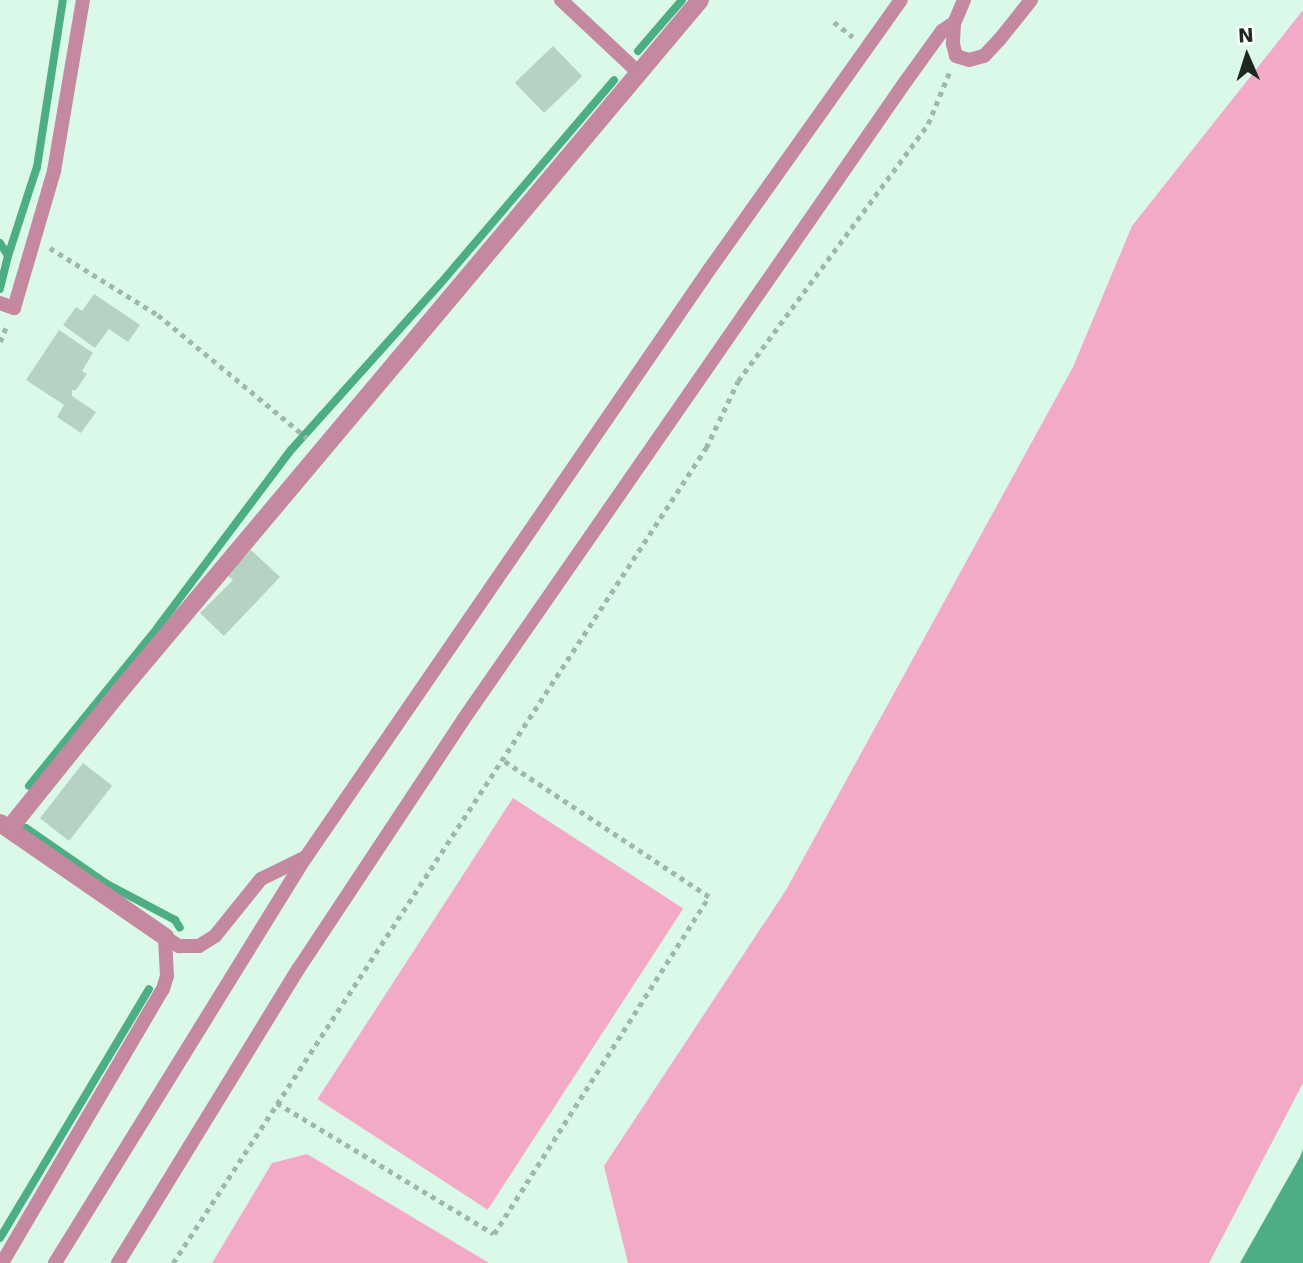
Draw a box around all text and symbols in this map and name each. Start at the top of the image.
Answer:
north arrow [1212,21,1282,91]
text: N [1237,24,1254,46]

